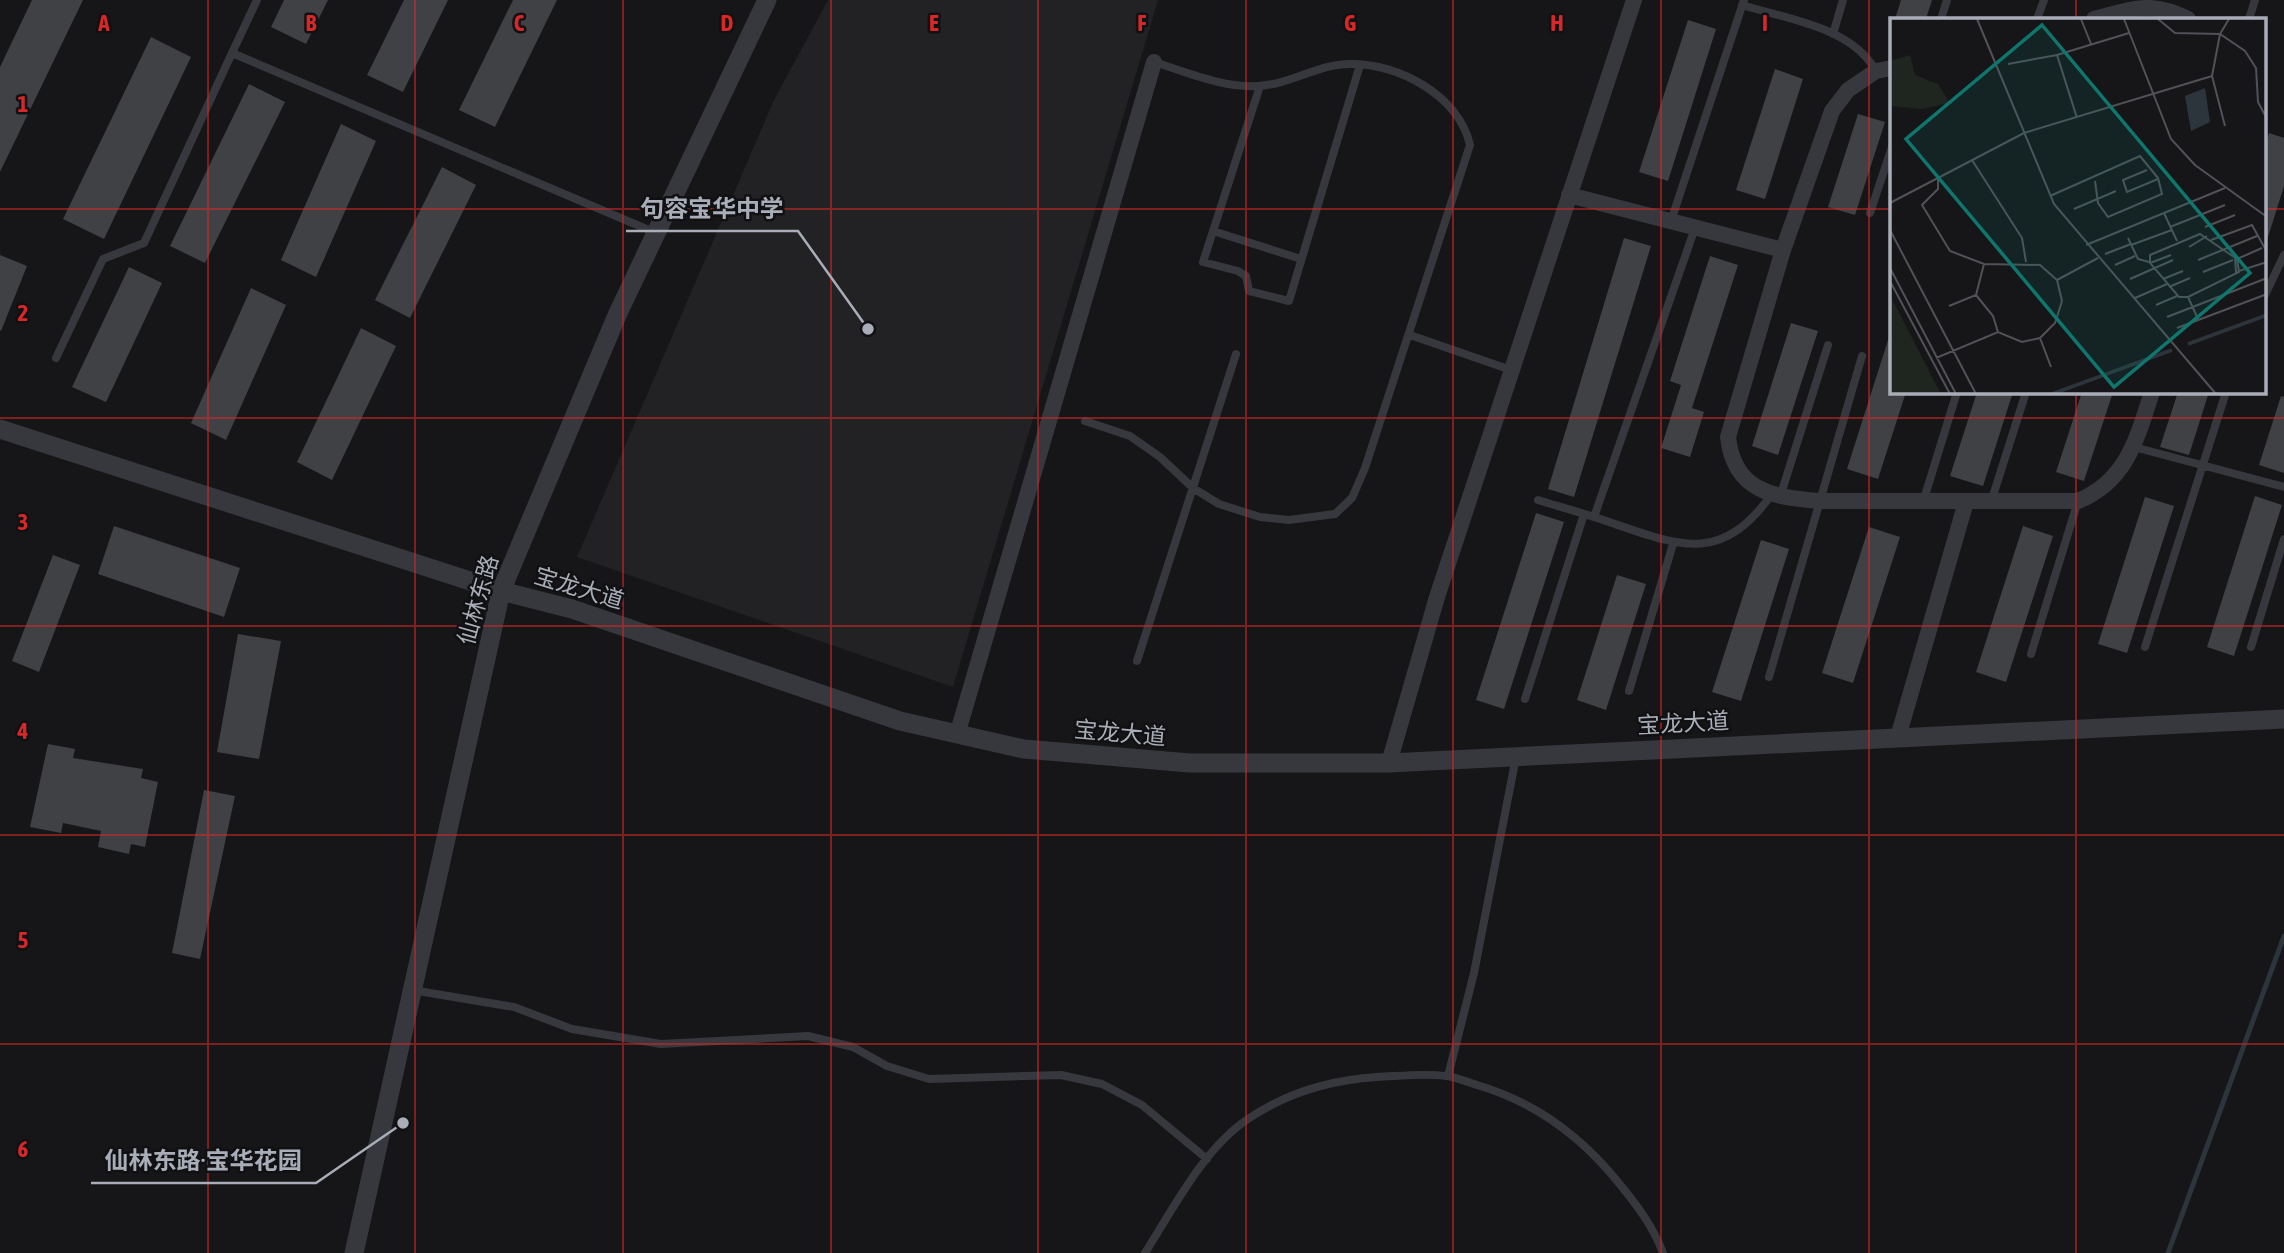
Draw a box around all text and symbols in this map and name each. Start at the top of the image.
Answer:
text: A [97,10,110,36]
text: B [306,10,317,36]
text: C [514,10,525,36]
text: D [721,10,734,36]
text: E [929,10,939,36]
text: F [1137,10,1147,36]
text: G [1344,10,1356,36]
text: H [1550,10,1564,36]
text: I [1762,10,1768,36]
inset map [1890,18,2266,394]
text: 1 [18,91,29,117]
callout: 句容宝华中学 [626,186,798,231]
text: 句容宝华中学 [640,195,784,222]
text: 2 [18,300,28,326]
text: 3 [18,509,28,535]
street label: 仙林东路 [453,552,503,648]
street label: 宝龙大道 [531,562,627,614]
street label: 宝龙大道 [1636,708,1730,738]
street label: 宝龙大道 [1073,716,1167,750]
text: 4 [17,718,29,744]
text: 5 [18,927,29,953]
text: 6 [18,1136,29,1162]
callout: 仙林东路·宝华花园 [91,1138,316,1183]
text: 仙林东路·宝华花园 [104,1147,302,1174]

